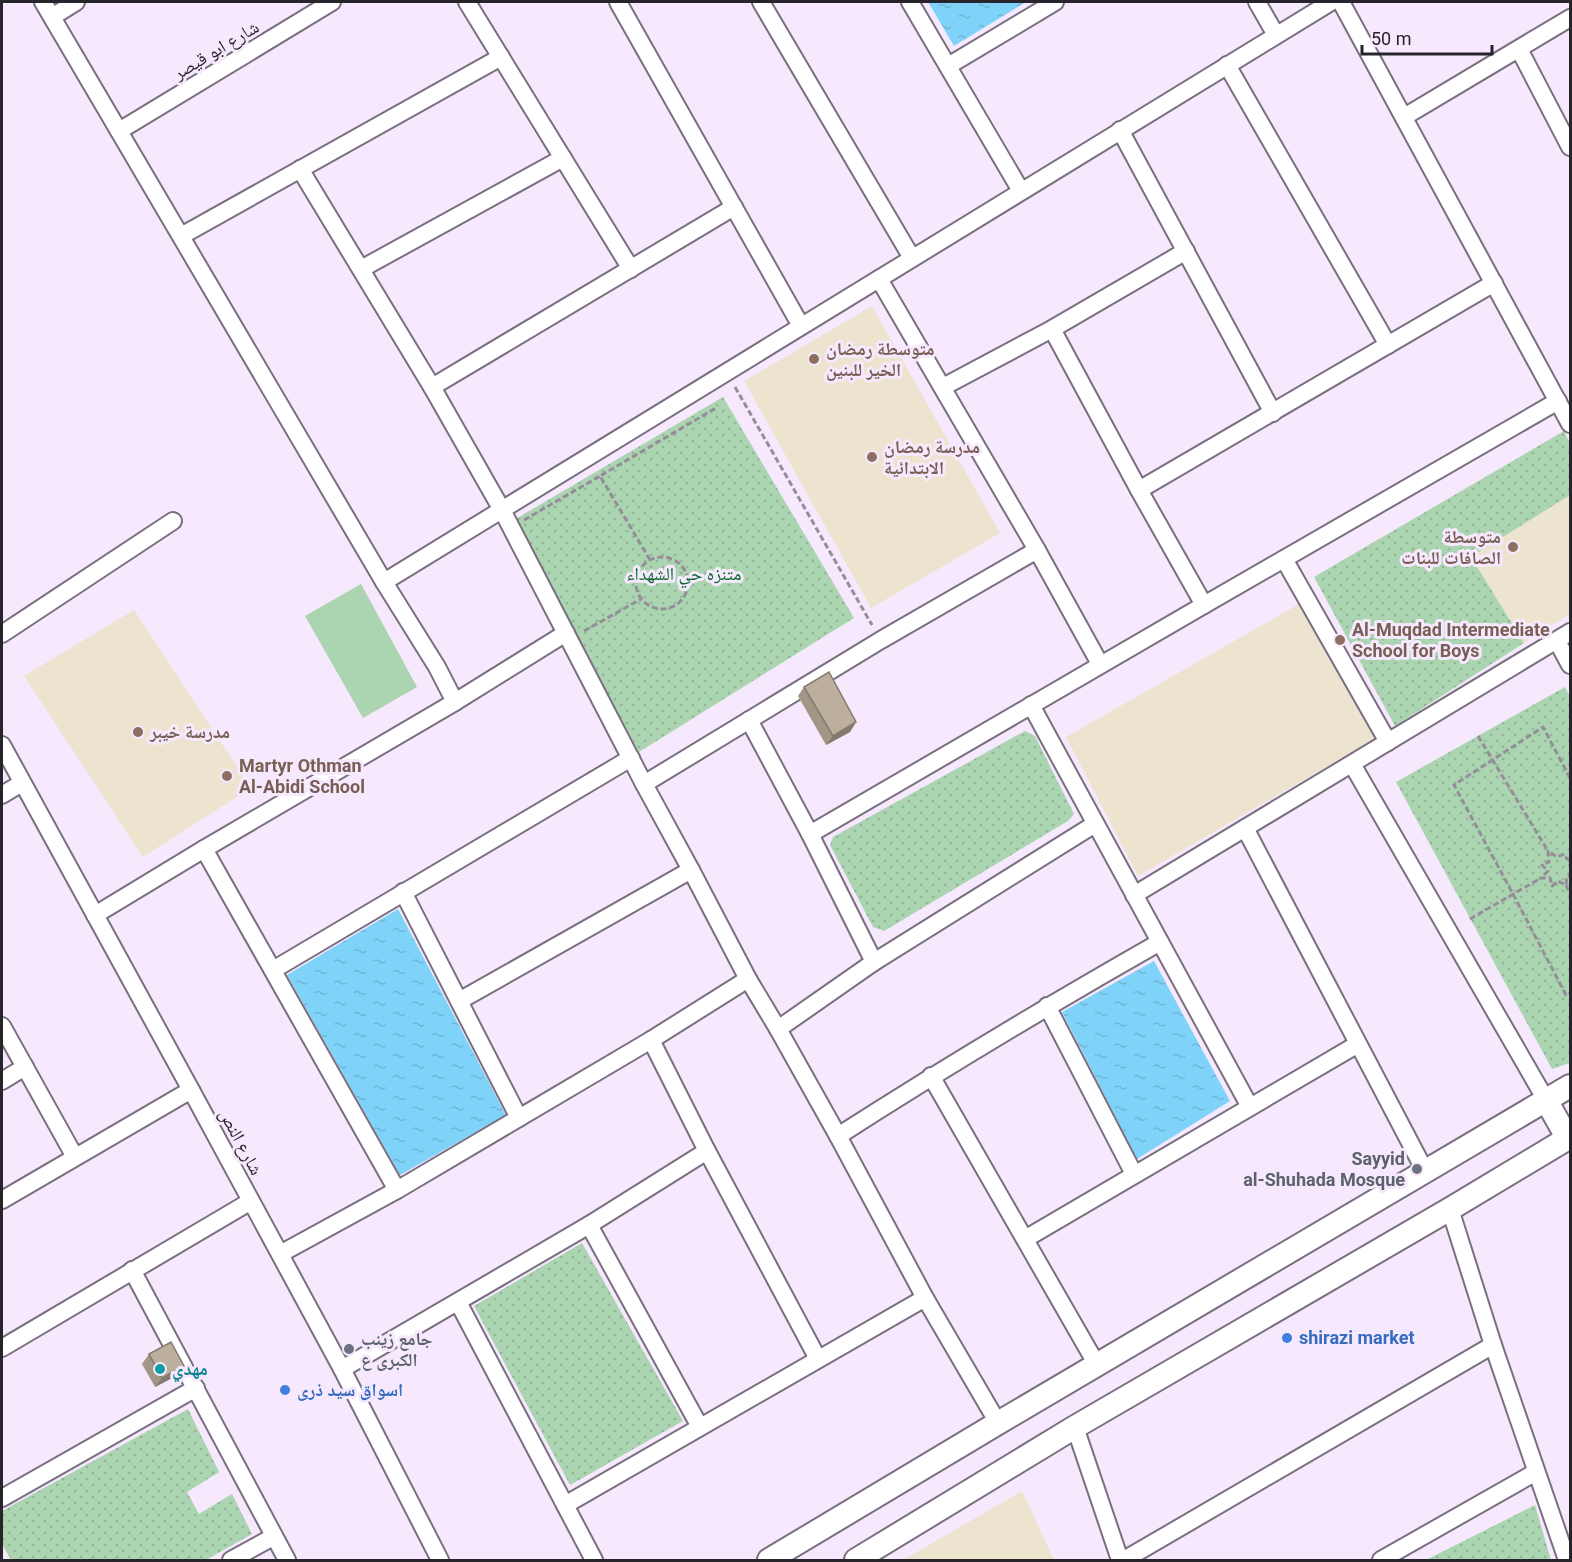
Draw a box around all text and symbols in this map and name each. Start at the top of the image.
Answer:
street label: شارع ابو قيصر [168,16,263,85]
scale bar [1362,18,1492,56]
text: 50 m [1371,28,1411,49]
place label: متوسطة رمضان الخير للبنين [826,338,935,381]
marker: متوسطة رمضان الخير للبنين [807,352,821,366]
place label: مدرسة رمضان الابتدائية [884,436,980,479]
marker: مدرسة رمضان الابتدائية [865,450,879,464]
place label: متوسطة الصافات للبنات [1401,526,1501,569]
marker: متوسطة الصافات للبنات [1506,540,1520,554]
park label: متنزه حي الشهداء [627,563,741,589]
place label: Al-Muqdad Intermediate School for Boys [1352,619,1550,661]
marker: Al-Muqdad Intermediate School for Boys [1333,633,1347,647]
place label: مدرسة خيبر [149,721,230,743]
marker: مدرسة خيبر [131,725,145,739]
place label: Martyr Othman Al-Abidi School [239,755,365,797]
marker: Martyr Othman Al-Abidi School [220,769,234,783]
street label: شارع النص [214,1105,268,1179]
place label: Sayyid al-Shuhada Mosque [1243,1148,1405,1190]
marker: Sayyid al-Shuhada Mosque [1410,1162,1424,1176]
place label: shirazi market [1299,1327,1415,1348]
place label: جامع زينب الكبرى ع [361,1328,433,1371]
marker: shirazi market [1280,1331,1294,1345]
marker: جامع زينب الكبرى ع [342,1342,356,1356]
place label: مهدي [172,1358,208,1383]
marker: مهدي [153,1362,167,1376]
place label: اسواق سيد ذرى [297,1379,403,1401]
marker: اسواق سيد ذرى [278,1383,292,1397]

